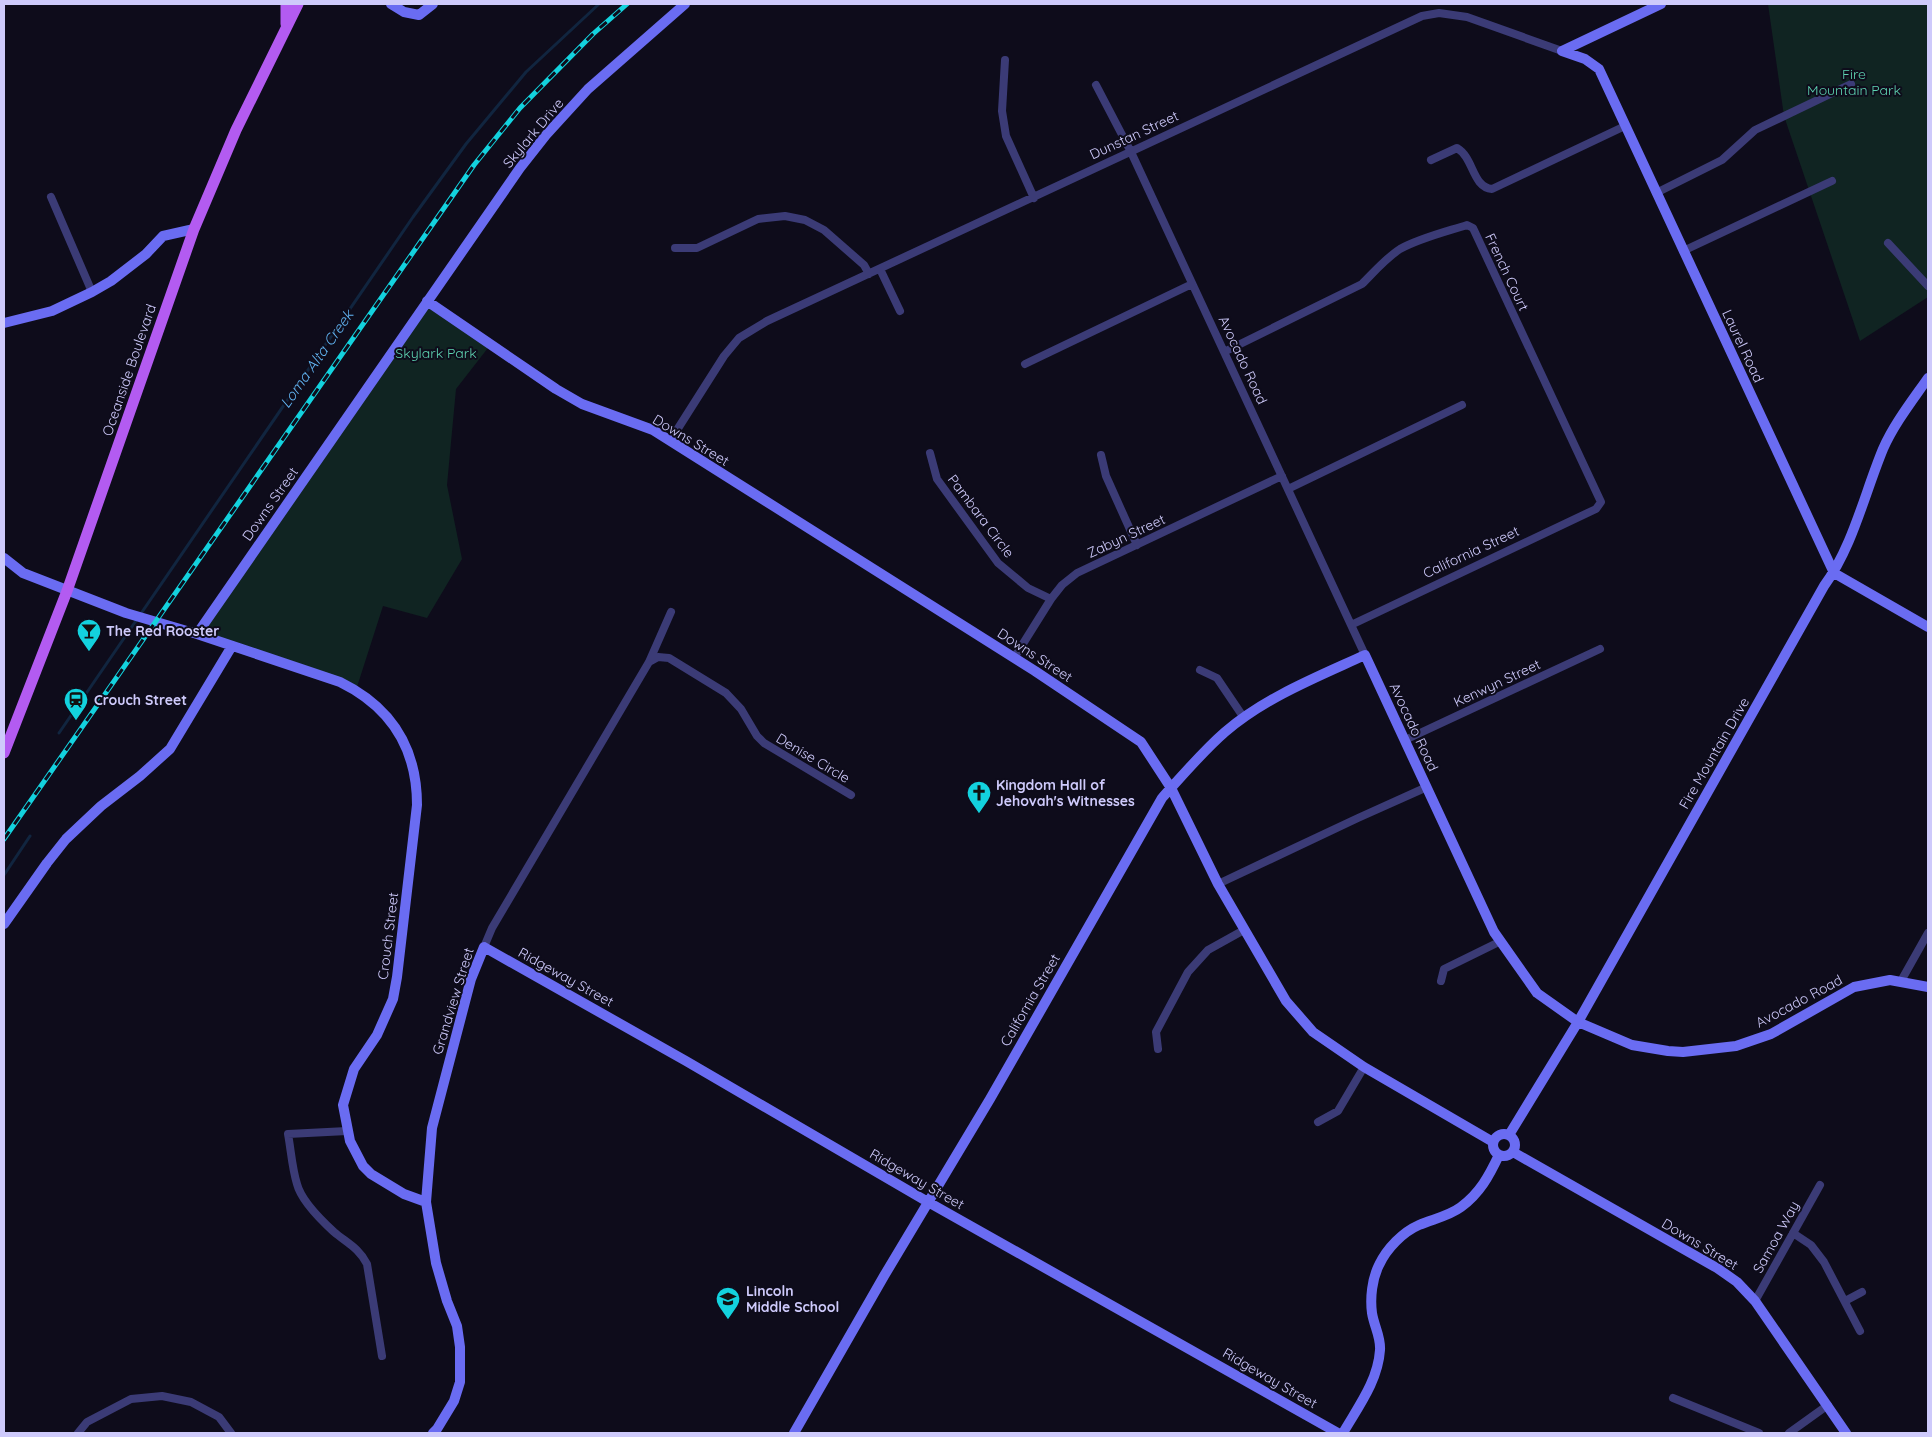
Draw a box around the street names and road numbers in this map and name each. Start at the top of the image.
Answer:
street label: Skylark Drive [499,94,567,172]
street label: Dunstan Street [1087,106,1182,163]
street label: French Court [1481,230,1533,314]
street label: Oceanside Boulevard [98,302,160,438]
street label: Laurel Road [1718,307,1768,385]
street label: Avocado Road [1215,313,1271,407]
street label: Downs Street [650,410,733,470]
street label: Downs Street [238,463,302,544]
street label: Pambara Circle [944,471,1018,561]
street label: Zabyn Street [1084,510,1168,562]
street label: California Street [1420,522,1522,582]
street label: Downs Street [994,624,1076,686]
street label: Kenwyn Street [1451,655,1544,711]
street label: Avocado Road [1386,680,1442,774]
street label: Fire Mountain Drive [1675,694,1753,812]
street label: Denise Circle [773,729,853,787]
street label: Crouch Street [374,891,402,981]
street label: Ridgeway Street [515,943,617,1011]
street label: Grandview Street [428,945,478,1057]
street label: California Street [996,950,1064,1049]
street label: Avocado Road [1753,971,1845,1031]
street label: Ridgeway Street [866,1145,968,1214]
street label: Samoa Way [1749,1198,1803,1276]
street label: Downs Street [1659,1214,1742,1274]
street label: Ridgeway Street [1219,1344,1321,1413]

